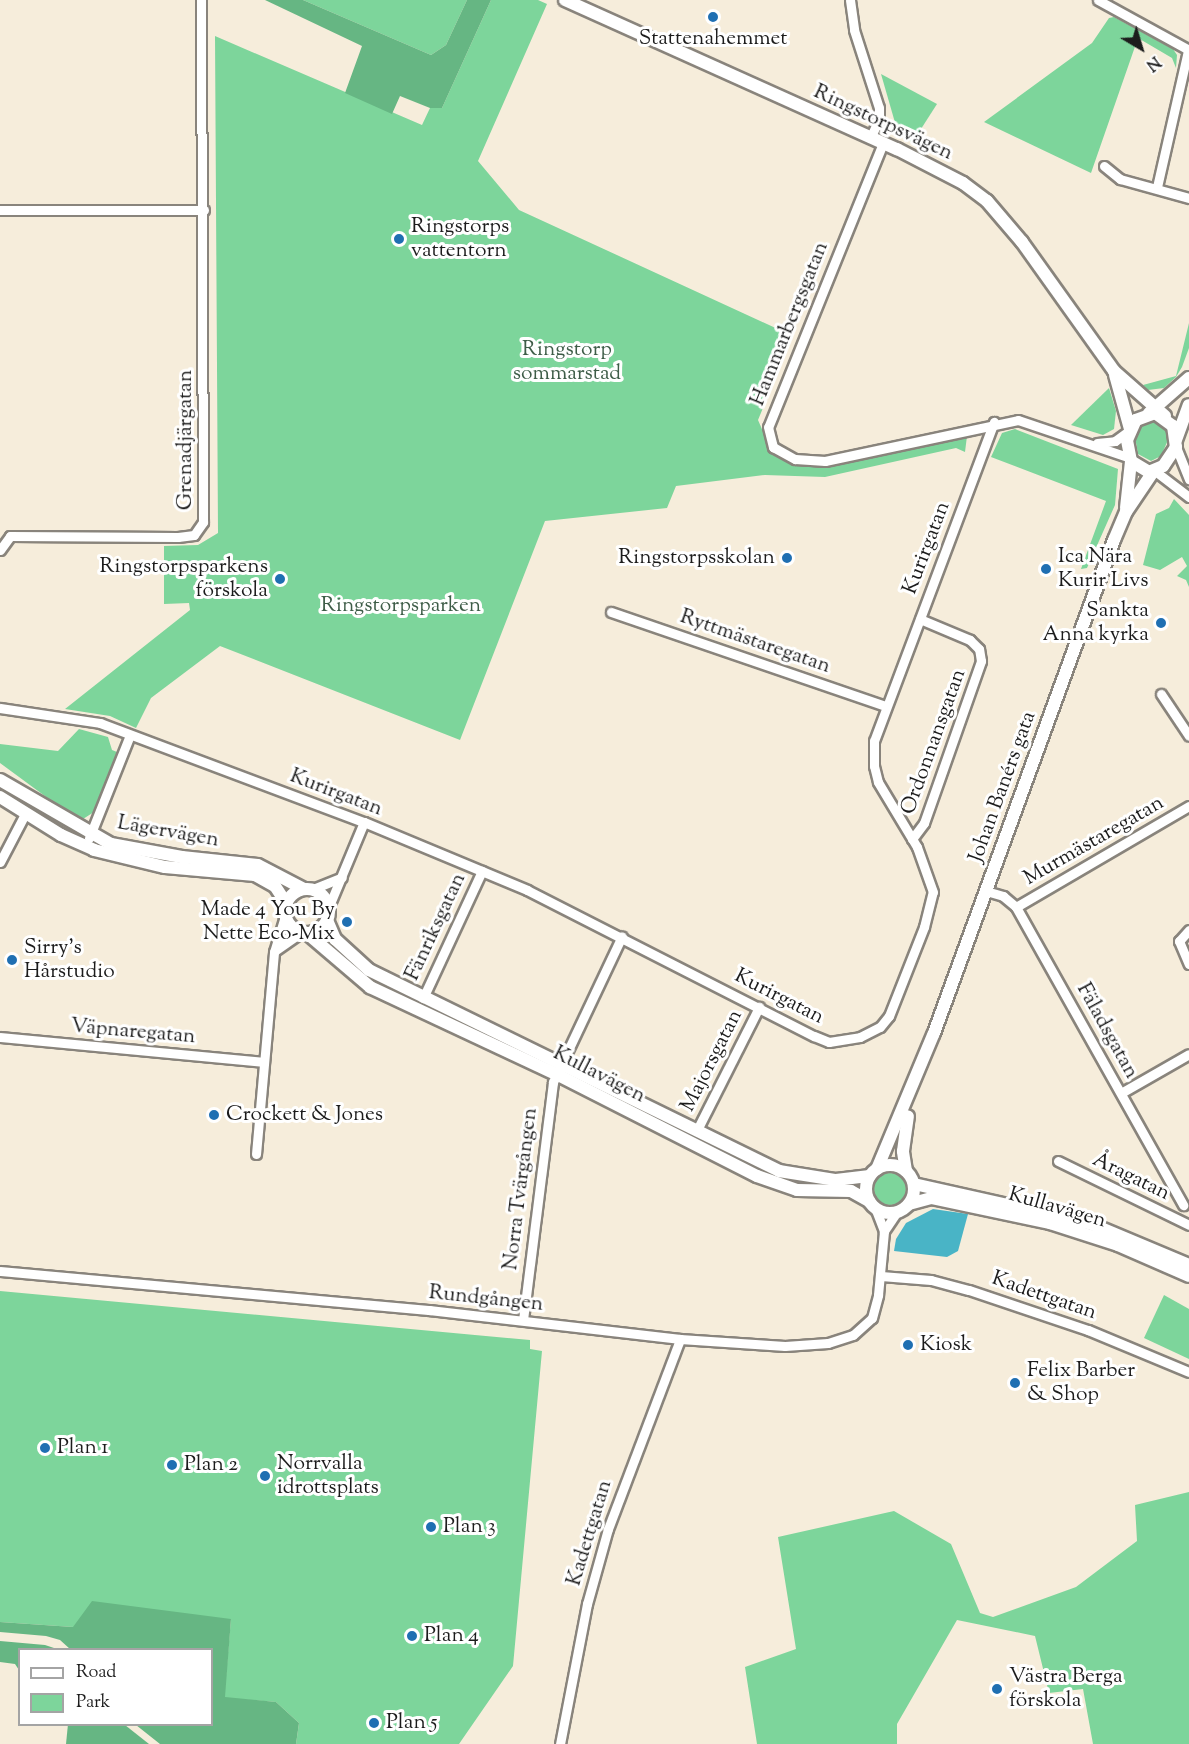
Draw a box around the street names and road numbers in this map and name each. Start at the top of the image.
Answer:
street label: Ringstorpsvägen [809,80,957,166]
street label: Hammarbergsgatan [746,238,834,410]
street label: Grenadjärgatan [173,370,199,510]
street label: Kurirgatan [898,498,956,598]
street label: Ryttmästaregatan [677,604,833,680]
street label: Ordonnansgatan [896,666,972,818]
street label: Johan Banérs gata [964,708,1042,866]
street label: Kurirgatan [286,764,386,822]
street label: Murmästaregatan [1020,791,1168,891]
street label: Lägervägen [115,811,221,853]
street label: Fänriksgatan [400,869,472,985]
street label: Kurirgatan [730,964,828,1030]
street label: Fäladsgatan [1070,979,1144,1083]
street label: Majorsgatan [676,1006,748,1116]
street label: Väpnaregatan [69,1014,197,1050]
street label: Kullavägen [549,1041,649,1109]
street label: Norra Tvärgången [499,1106,543,1272]
street label: Åragatan [1088,1148,1174,1206]
street label: Kullavägen [1005,1182,1109,1234]
street label: Kadettgatan [988,1266,1100,1326]
street label: Rundgången [428,1280,544,1318]
street label: Kadettgatan [562,1477,618,1589]

